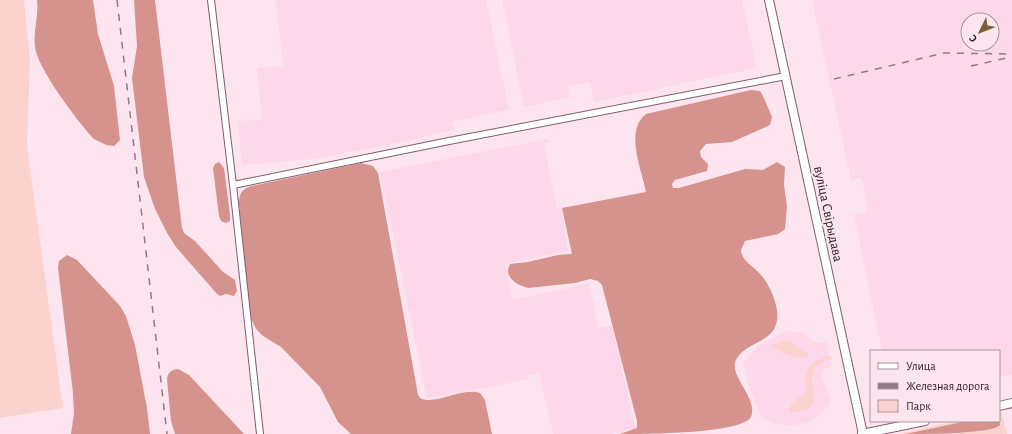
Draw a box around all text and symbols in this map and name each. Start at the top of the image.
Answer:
north arrow [960,12,1000,52]
text: С [967,32,979,44]
street label: вуліца Свірыдава [811,165,845,264]
legend [870,350,1000,422]
text: Улица [906,360,936,372]
text: Железная дорога [906,380,990,392]
text: Парк [906,400,931,412]

